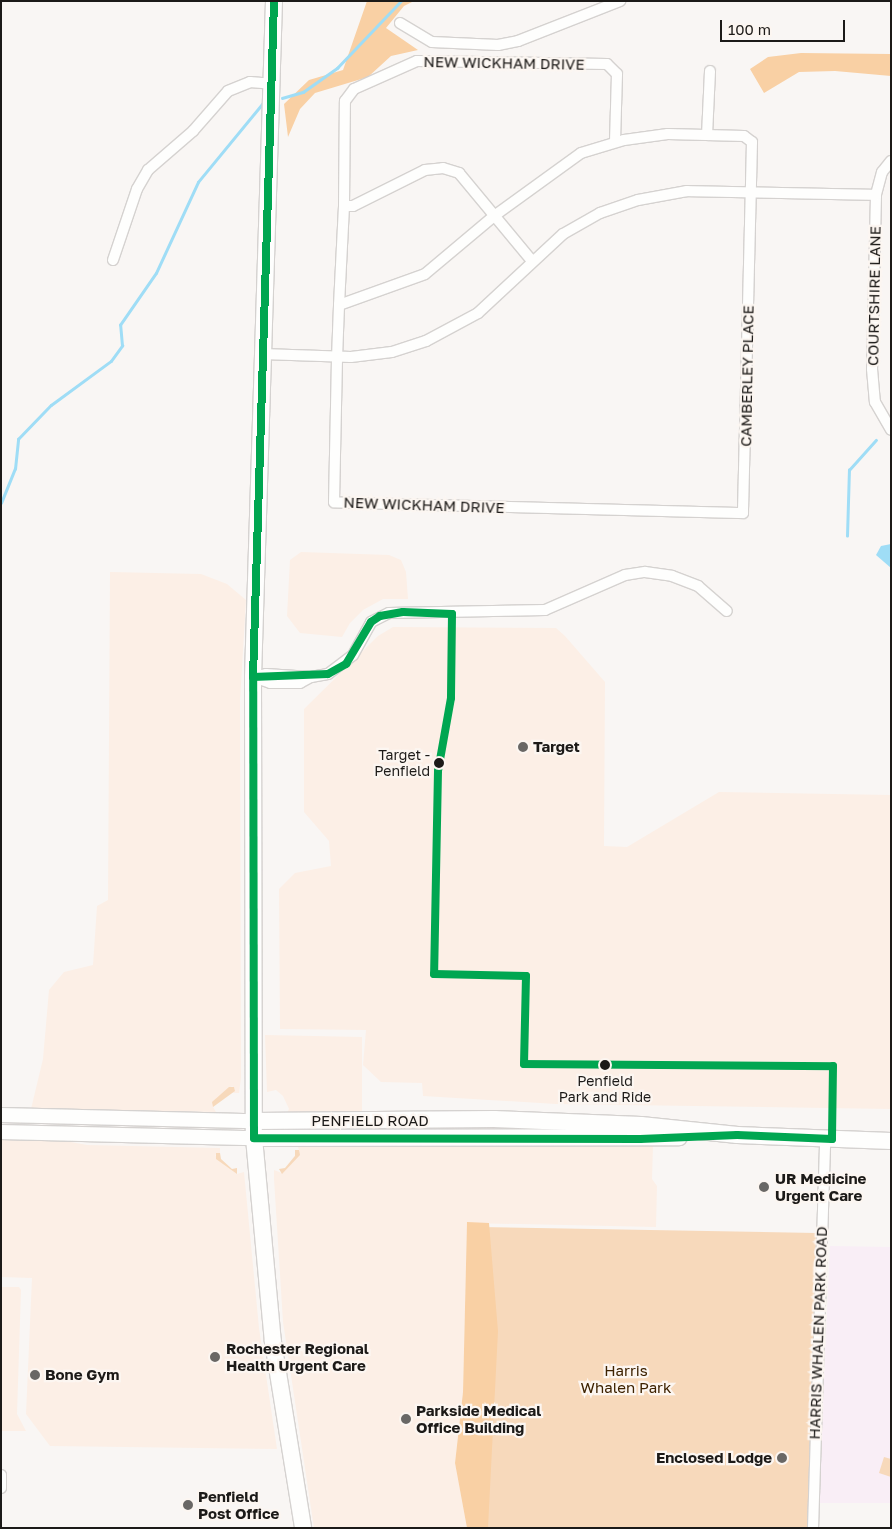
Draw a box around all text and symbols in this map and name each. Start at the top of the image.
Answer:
scale bar [722,10,847,42]
text: 100 m [728,20,771,38]
street label: NEW WICKHAM DRIVE [423,53,585,73]
street label: COURTSHIRE LANE [864,226,884,366]
street label: CAMBERLEY PLACE [737,305,757,447]
street label: NEW WICKHAM DRIVE [343,493,505,517]
place label: Target [533,738,580,756]
marker: Target [517,741,529,753]
place label: Target - Penfield [374,747,430,780]
marker: Target - Penfield [434,758,444,768]
marker: Penfield Park and Ride [600,1060,610,1070]
place label: Penfield Park and Ride [559,1073,651,1106]
street label: PENFIELD ROAD [311,1112,429,1130]
place label: UR Medicine Urgent Care [775,1169,866,1204]
marker: UR Medicine Urgent Care [757,1180,771,1194]
street label: HARRIS WHALEN PARK ROAD [805,1226,831,1440]
place label: Rochester Regional Health Urgent Care [226,1339,369,1374]
marker: Rochester Regional Health Urgent Care [208,1350,222,1364]
park label: Harris Whalen Park [581,1361,671,1396]
place label: Bone Gym [45,1366,119,1384]
marker: Bone Gym [29,1369,41,1381]
place label: Parkside Medical Office Building [416,1401,541,1436]
marker: Parkside Medical Office Building [400,1413,412,1425]
place label: Enclosed Lodge [656,1449,772,1467]
marker: Enclosed Lodge [776,1452,788,1464]
place label: Penfield Post Office [198,1487,279,1522]
marker: Penfield Post Office [182,1499,194,1511]

